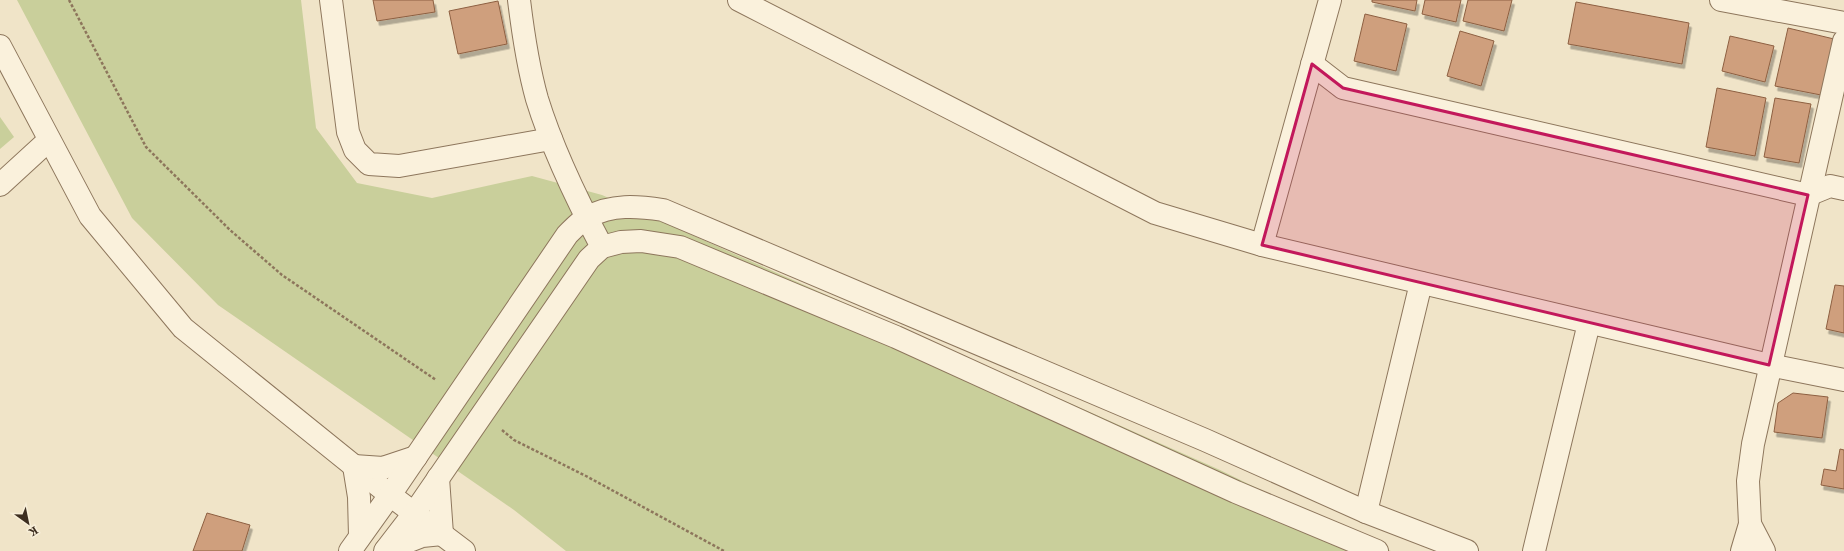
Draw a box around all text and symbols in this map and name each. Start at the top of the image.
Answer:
north arrow [8,503,48,543]
text: K [25,523,41,541]

